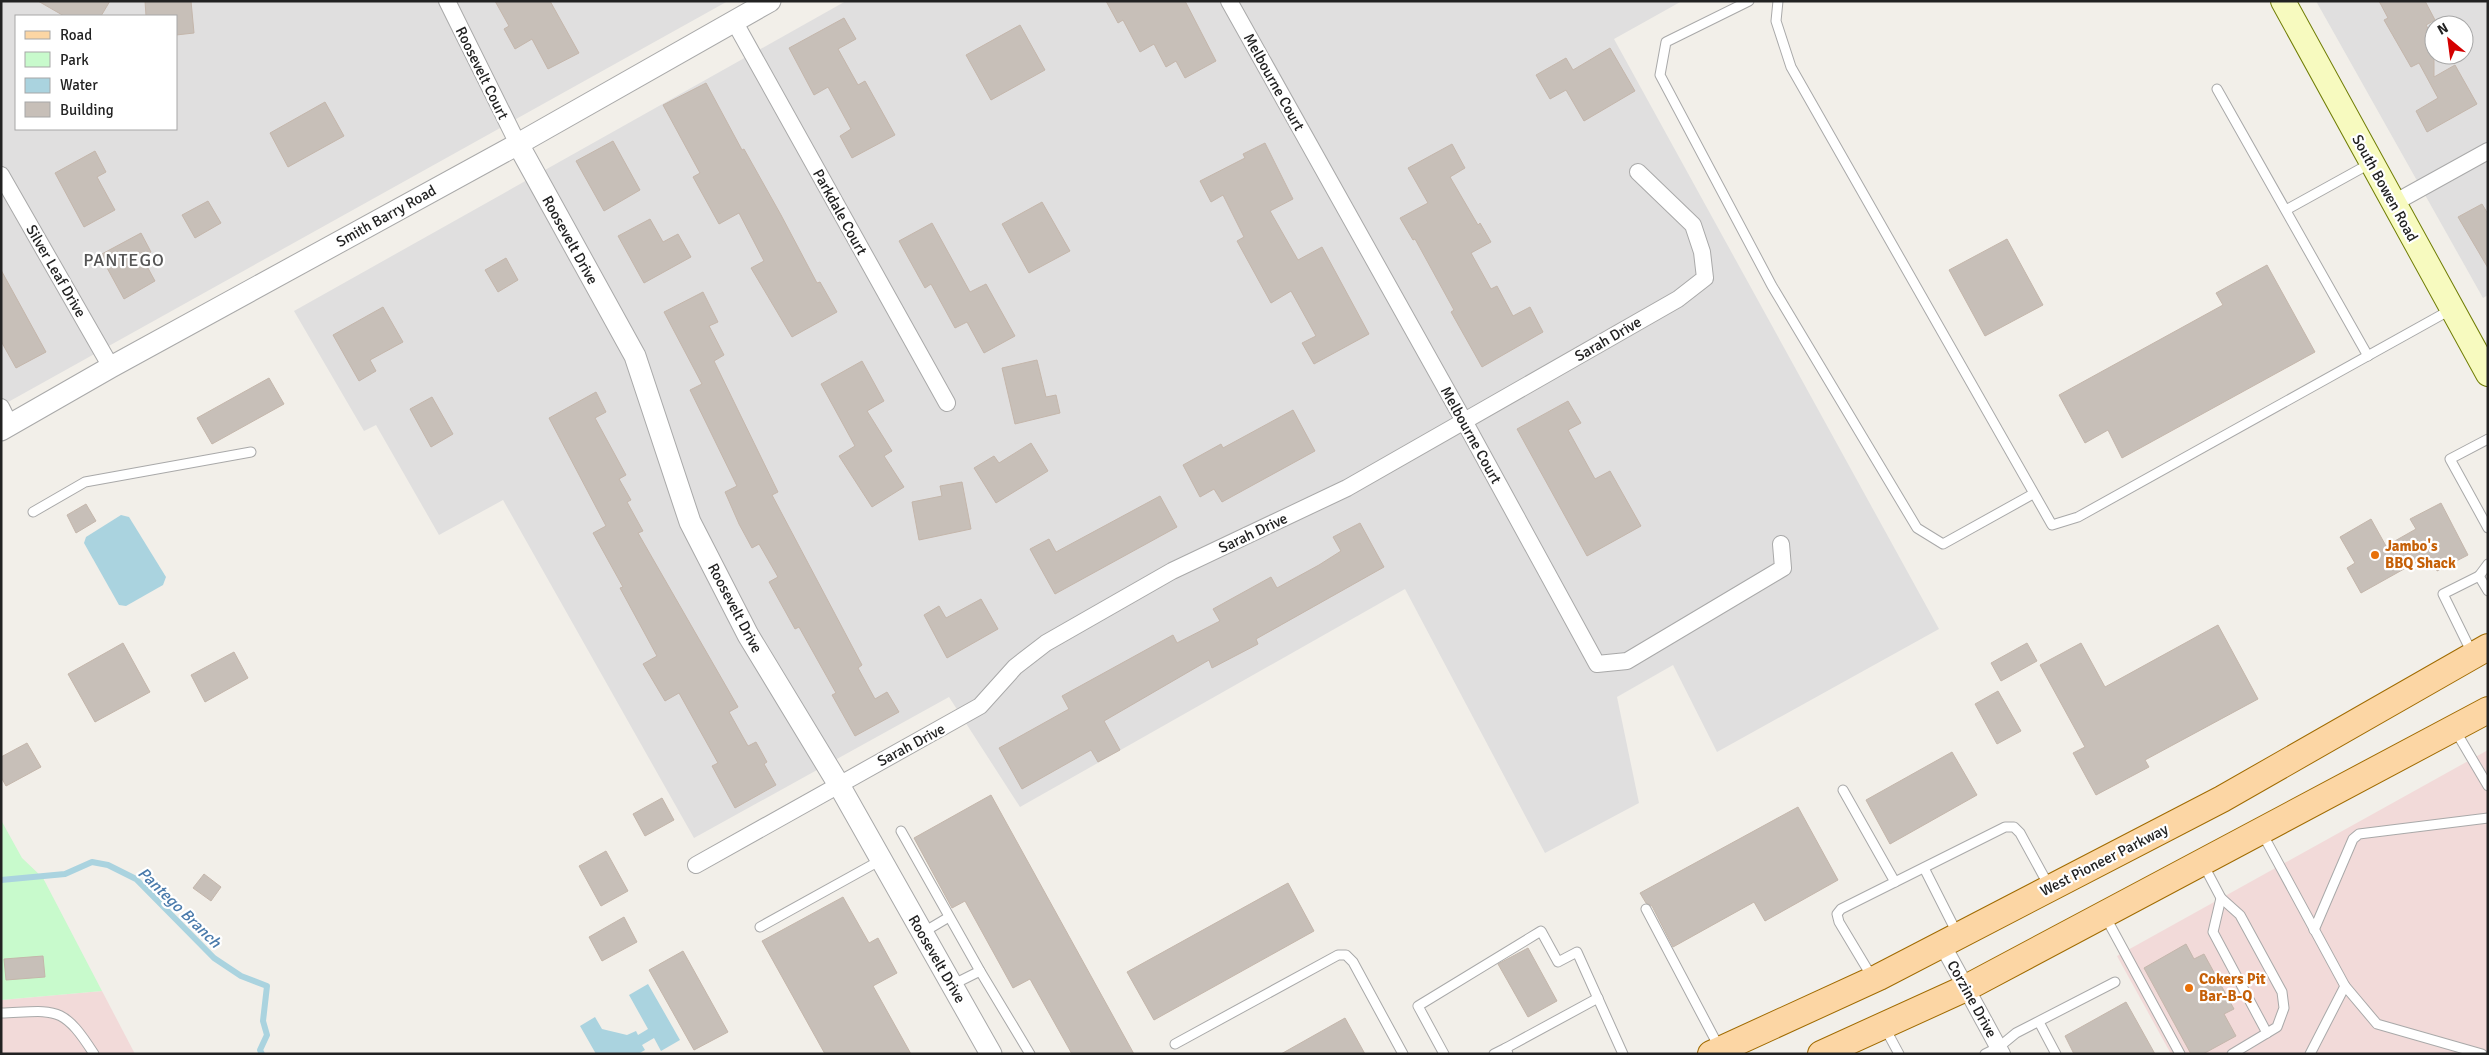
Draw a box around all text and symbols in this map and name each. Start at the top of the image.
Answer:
legend [15,15,178,130]
north arrow [2424,15,2474,65]
text: N [2435,19,2451,39]
street label: Roosevelt Court [452,24,512,122]
text: Road [60,26,92,44]
street label: Melbourne Court [1240,30,1308,134]
text: Park [60,51,89,69]
text: Water [60,76,98,94]
text: Building [60,101,114,119]
street label: South Bowen Road [2348,131,2422,245]
street label: Parkdale Court [809,166,871,258]
street label: Smith Barry Road [333,181,439,251]
street label: Roosevelt Drive [538,192,602,288]
street label: Silver Leaf Drive [22,221,90,321]
district label: PANTEGO [83,249,165,271]
street label: Sarah Drive [1571,313,1645,365]
street label: Melbourne Court [1437,383,1505,487]
street label: Sarah Drive [1216,509,1290,557]
place label: Jambo's BBQ Shack [2385,537,2456,572]
marker: Jambo's BBQ Shack [2369,549,2381,561]
street label: Roosevelt Drive [704,560,766,656]
street label: Sarah Drive [874,720,948,770]
street label: West Pioneer Parkway [2037,820,2171,900]
water label: Pantego Branch [134,863,226,953]
street label: Roosevelt Drive [905,912,969,1006]
street label: Corzine Drive [1943,957,2001,1041]
place label: Cokers Pit Bar-B-Q [2199,970,2266,1005]
marker: Cokers Pit Bar-B-Q [2183,982,2195,994]

